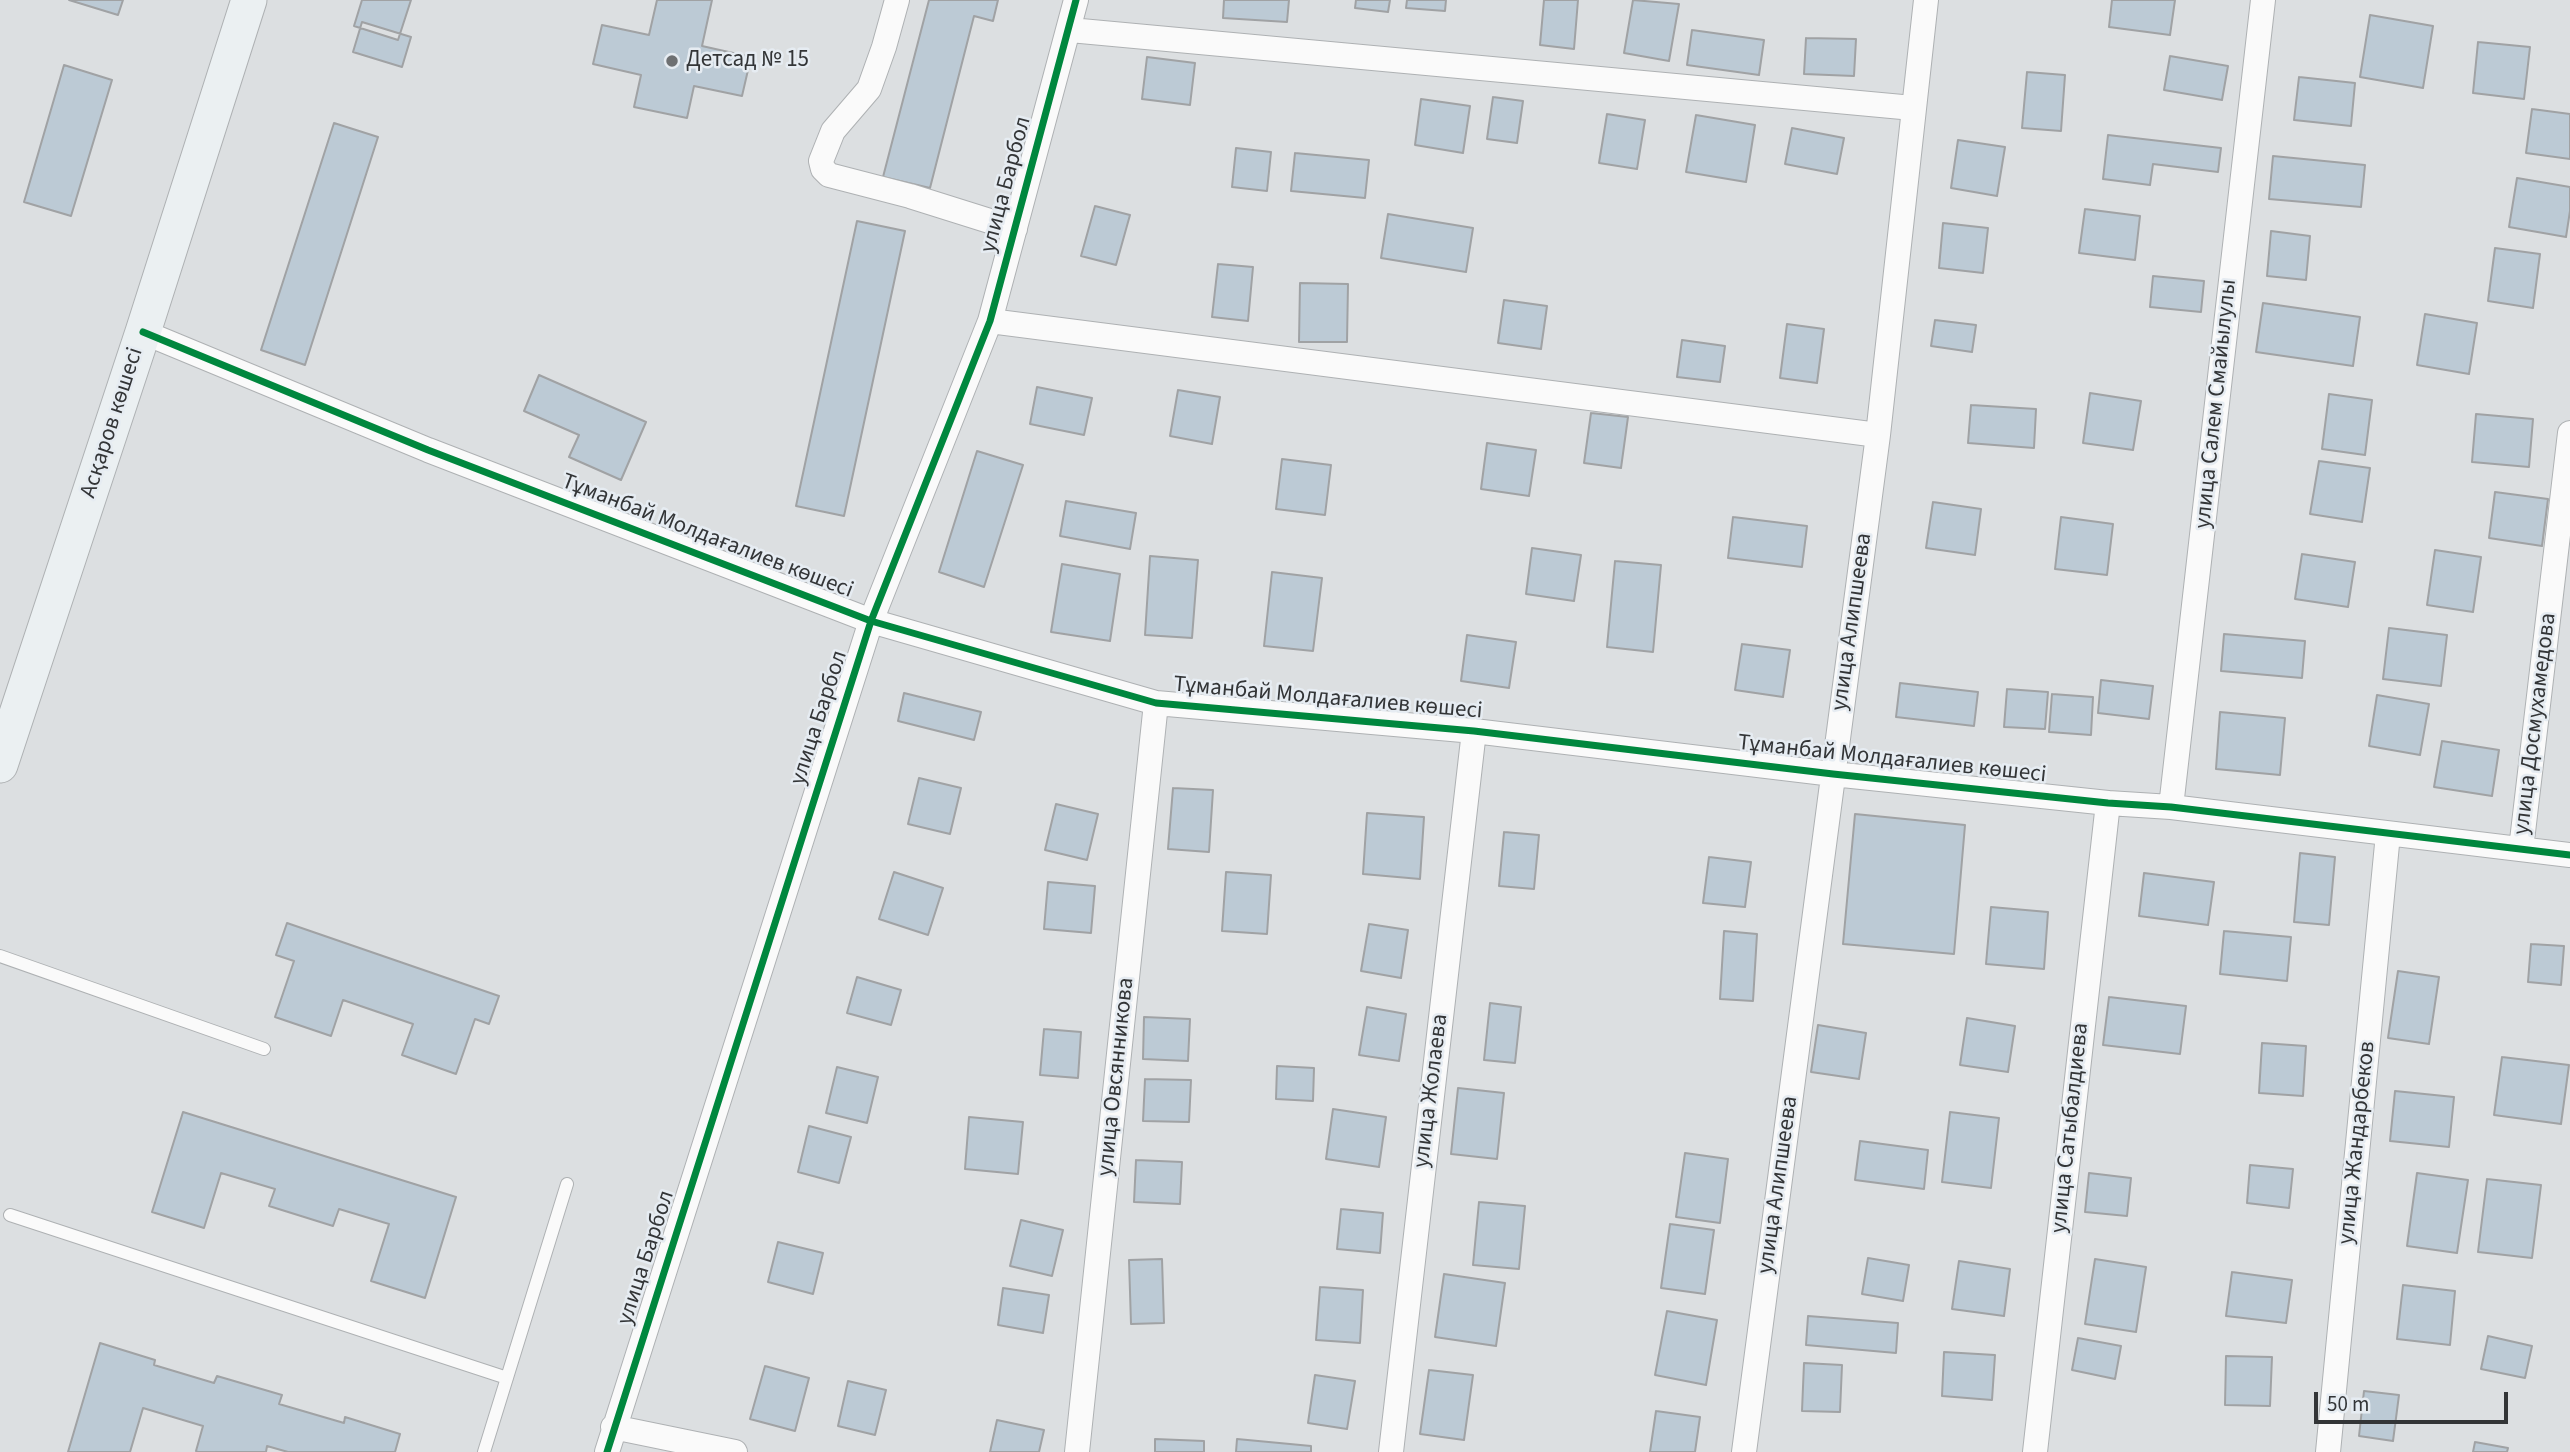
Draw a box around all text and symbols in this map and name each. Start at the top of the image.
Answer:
place label: Детсад № 15 [686,47,809,75]
marker: Детсад № 15 [664,53,680,69]
street label: улица Барбол [976,114,1038,256]
street label: улица Салем Смайылулы [2190,278,2244,530]
street label: Асқаров көшесі [76,344,150,502]
street label: Тұманбай Молдағалиев көшесі [557,469,857,605]
street label: улица Алипшеева [1827,531,1879,713]
street label: улица Досмухамедова [2509,612,2563,836]
street label: улица Барбол [785,647,855,789]
street label: Тұманбай Молдағалиев көшесі [1172,672,1484,726]
street label: Тұманбай Молдағалиев көшесі [1736,730,2048,790]
street label: улица Овсянникова [1093,976,1141,1178]
street label: улица Жолаева [1409,1013,1455,1169]
street label: улица Сатыбалдиева [2046,1021,2096,1235]
street label: улица Жандарбеков [2334,1040,2382,1246]
street label: улица Алипшеева [1753,1094,1805,1276]
street label: улица Барбол [612,1187,682,1329]
scale bar [2318,1378,2512,1422]
text: 50 m [2327,1389,2369,1419]

